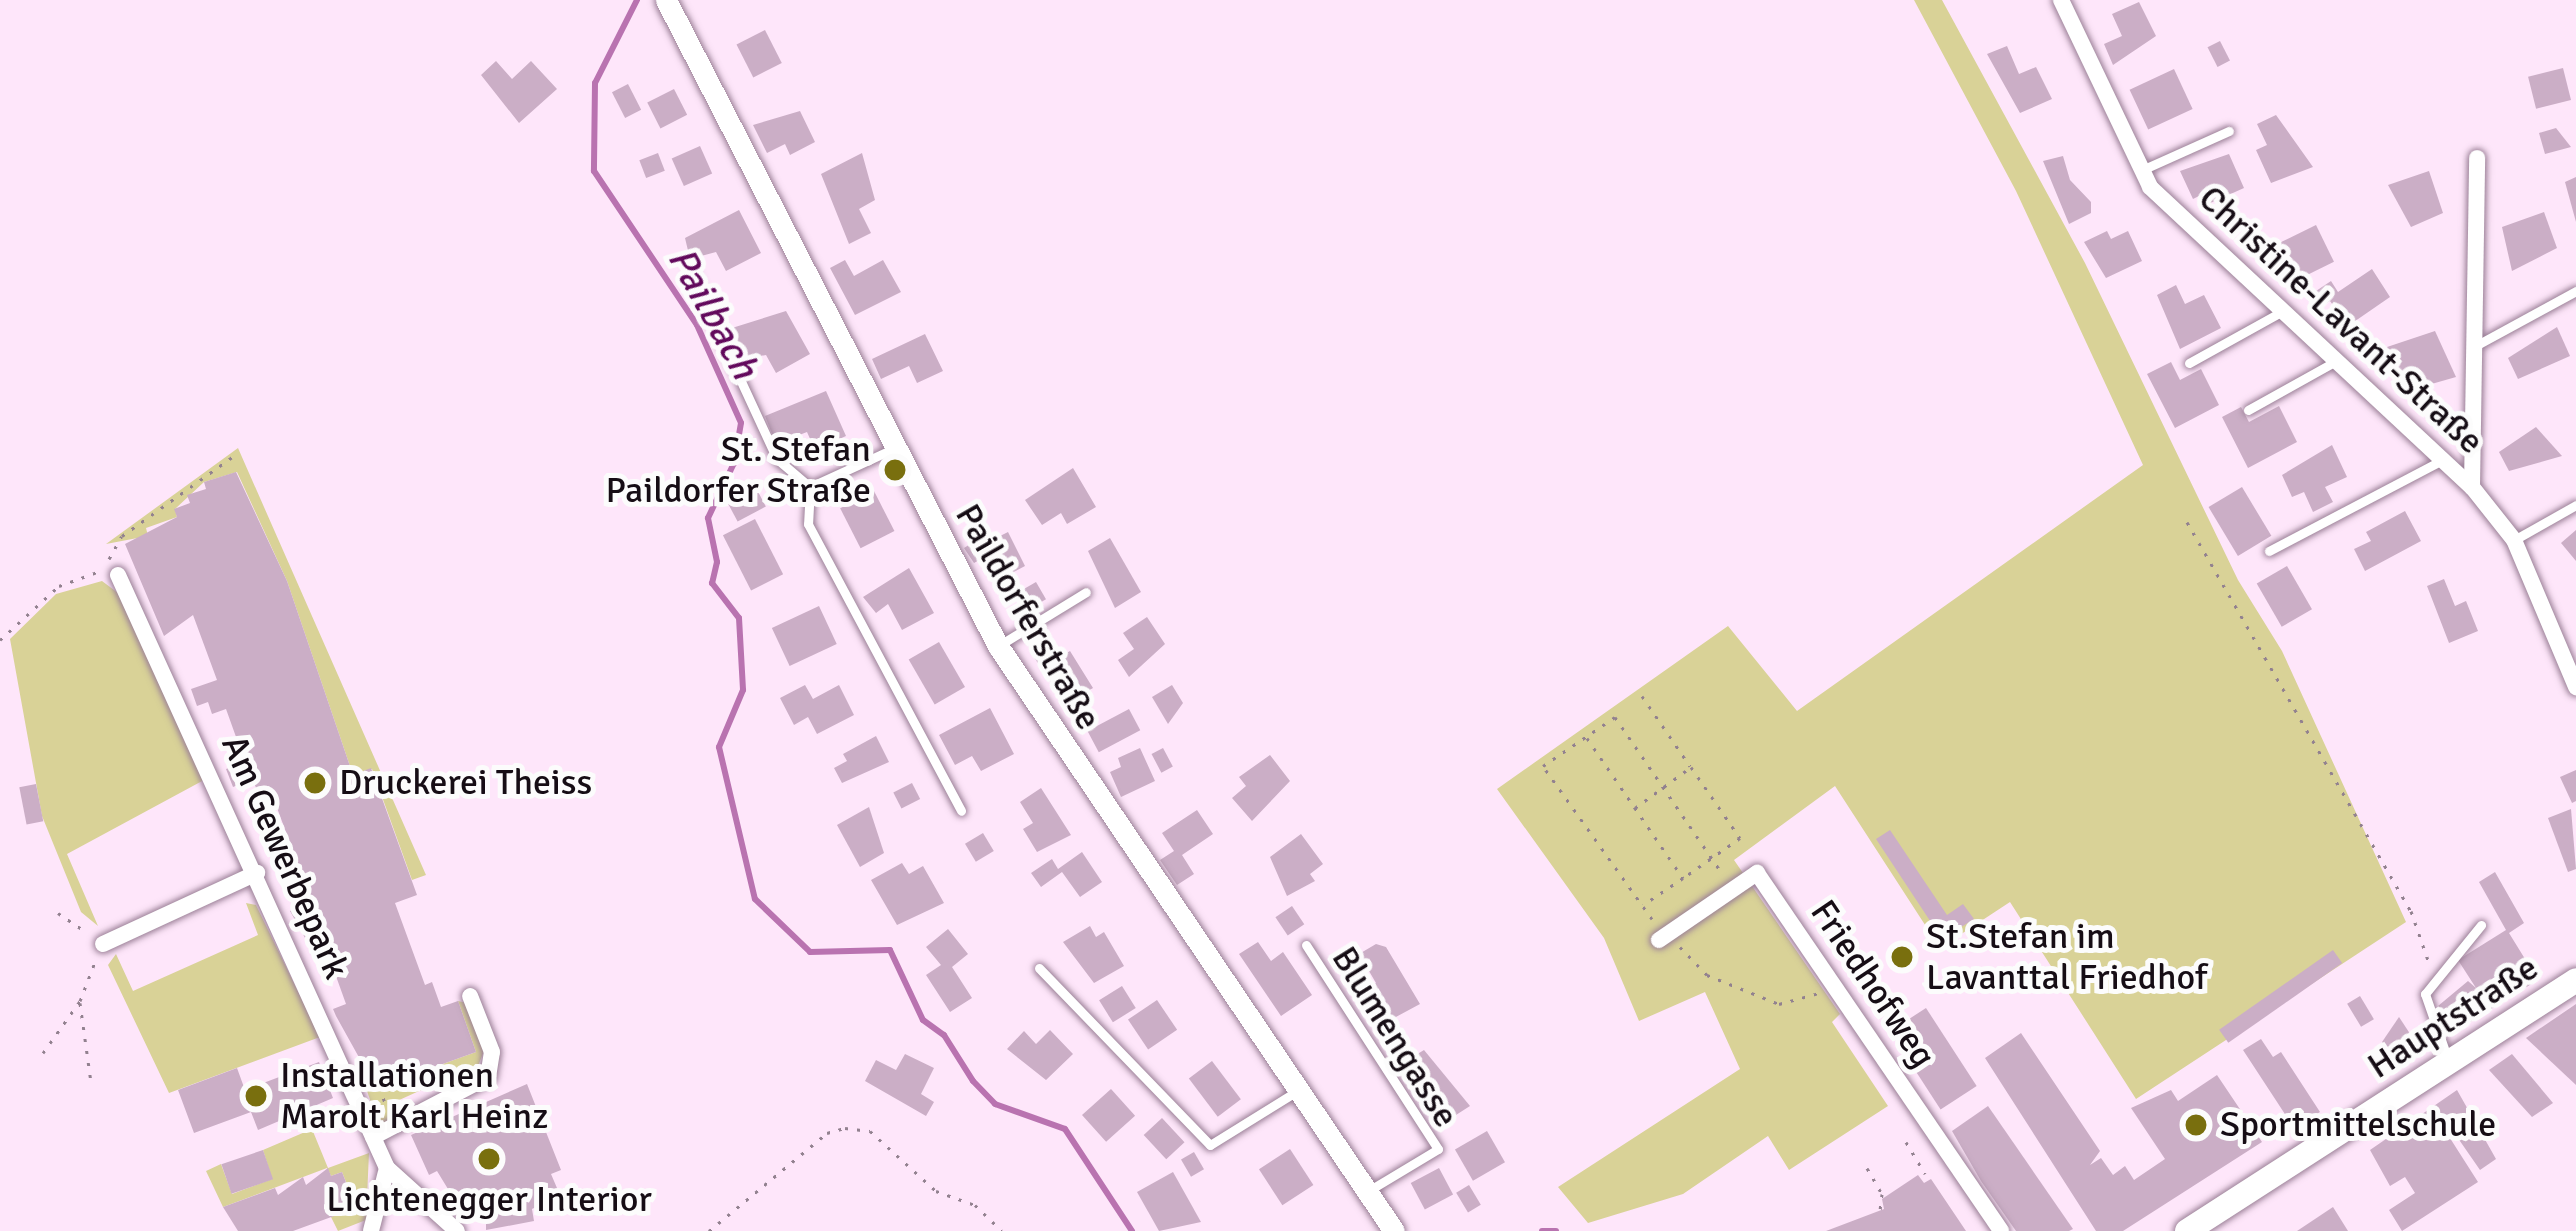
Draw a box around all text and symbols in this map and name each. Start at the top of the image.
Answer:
street label: Christine-Lavant-Straße [2190,177,2492,463]
water label: Pailbach [658,239,768,387]
place label: St. Stefan Paildorfer Straße [605,427,871,512]
marker: St. Stefan Paildorfer Straße [882,457,908,483]
street label: Paildorferstraße [946,496,1110,738]
street label: Am Gewerbepark [212,729,358,985]
place label: Druckerei Theiss [339,761,592,805]
marker: Druckerei Theiss [302,770,328,796]
street label: Friedhofweg [1801,892,1945,1076]
place label: St.Stefan im Lavanttal Friedhof [1926,914,2207,999]
street label: Blumengasse [1322,939,1468,1135]
marker: St.Stefan im Lavanttal Friedhof [1889,944,1915,970]
street label: Hauptstraße [2360,946,2546,1088]
place label: Installationen Marolt Karl Heinz [280,1053,548,1138]
marker: Installationen Marolt Karl Heinz [243,1083,269,1109]
place label: Sportmittelschule [2220,1103,2496,1147]
marker: Sportmittelschule [2183,1112,2209,1138]
marker: Lichtenegger Interior [476,1146,502,1172]
place label: Lichtenegger Interior [326,1178,652,1222]

